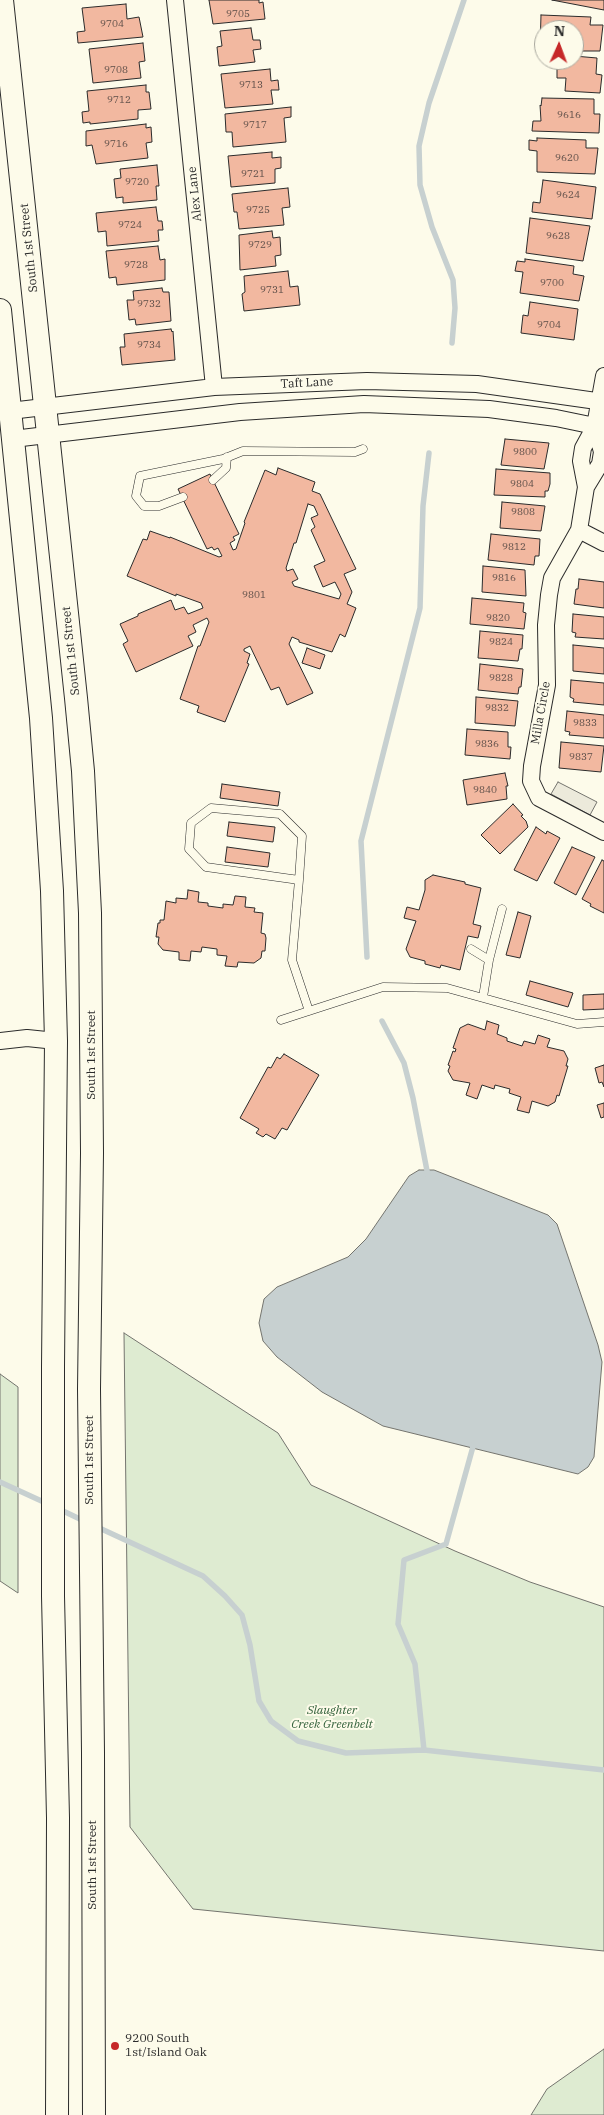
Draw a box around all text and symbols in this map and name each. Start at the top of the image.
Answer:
house number: 9705 [226,8,250,20]
house number: 9704 [100,18,124,30]
north arrow [534,20,584,70]
text: N [554,22,565,40]
house number: 9708 [104,64,128,76]
house number: 9713 [239,79,263,91]
house number: 9712 [107,94,131,106]
house number: 9616 [557,109,581,121]
house number: 9717 [243,119,267,131]
house number: 9716 [104,138,128,150]
house number: 9620 [555,152,579,164]
street label: Alex Lane [185,166,205,222]
house number: 9721 [241,168,265,180]
house number: 9720 [125,176,149,188]
house number: 9624 [556,189,580,201]
street label: South 1st Street [17,203,41,293]
house number: 9725 [246,204,270,216]
house number: 9724 [118,219,142,231]
house number: 9628 [546,230,570,242]
house number: 9729 [248,239,272,251]
house number: 9728 [124,259,148,271]
house number: 9700 [540,277,564,289]
house number: 9731 [260,284,284,296]
house number: 9732 [137,298,161,310]
house number: 9704 [537,319,561,331]
house number: 9734 [137,339,161,351]
street label: Taft Lane [280,374,334,392]
house number: 9800 [513,446,537,458]
house number: 9804 [510,478,534,490]
house number: 9808 [511,506,535,518]
house number: 9812 [502,541,526,553]
house number: 9816 [492,572,516,584]
house number: 9801 [242,589,266,601]
street label: South 1st Street [59,606,83,696]
house number: 9820 [486,612,510,624]
house number: 9824 [489,636,513,648]
house number: 9828 [489,672,513,684]
street label: Milla Circle [528,680,554,746]
house number: 9832 [485,702,509,714]
house number: 9833 [573,717,597,729]
house number: 9836 [475,738,499,750]
house number: 9837 [569,751,593,763]
house number: 9840 [473,784,497,796]
street label: South 1st Street [85,1010,99,1100]
street label: South 1st Street [83,1415,97,1505]
park label: Slaughter Creek Greenbelt [291,1704,373,1732]
street label: South 1st Street [86,1820,100,1910]
place label: 9200 South 1st/Island Oak [125,2032,207,2060]
marker: 9200 South 1st/Island Oak [109,2040,121,2052]

